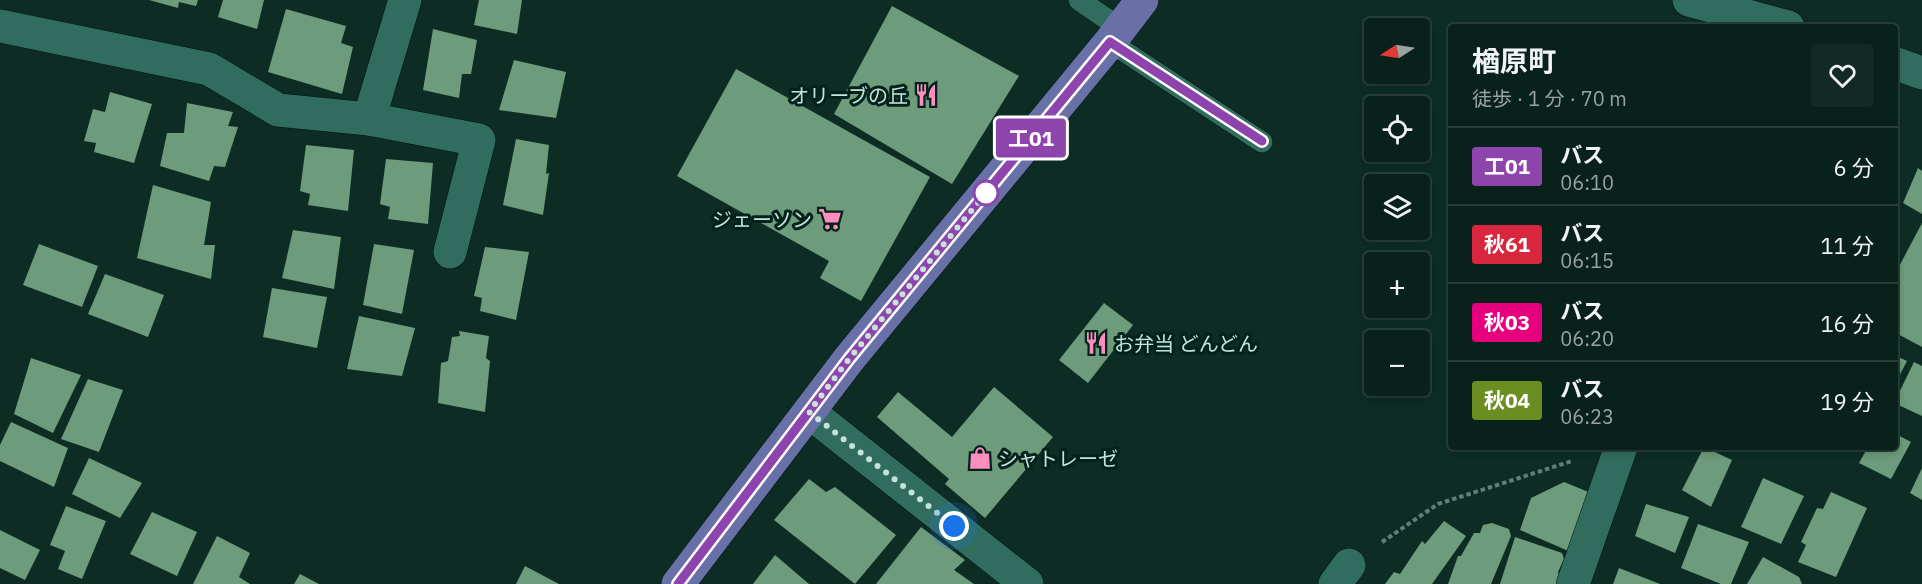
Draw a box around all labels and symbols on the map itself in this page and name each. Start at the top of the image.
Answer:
north arrow [1364,18,1430,84]
place label: オリーブの丘 [789,82,908,109]
restaurant icon: オリーブの丘 [913,82,939,108]
line badge: 工01 [996,118,1066,158]
unlabelled marker [973,180,999,206]
place label: ジェーソン [712,206,812,233]
supermarket icon: ジェーソン [817,206,843,232]
restaurant icon: お弁当 どんどん [1083,330,1109,356]
place label: お弁当 どんどん [1114,330,1258,357]
shop icon: シャトレーゼ [967,445,993,471]
place label: シャトレーゼ [998,445,1118,472]
your location [939,511,969,541]

